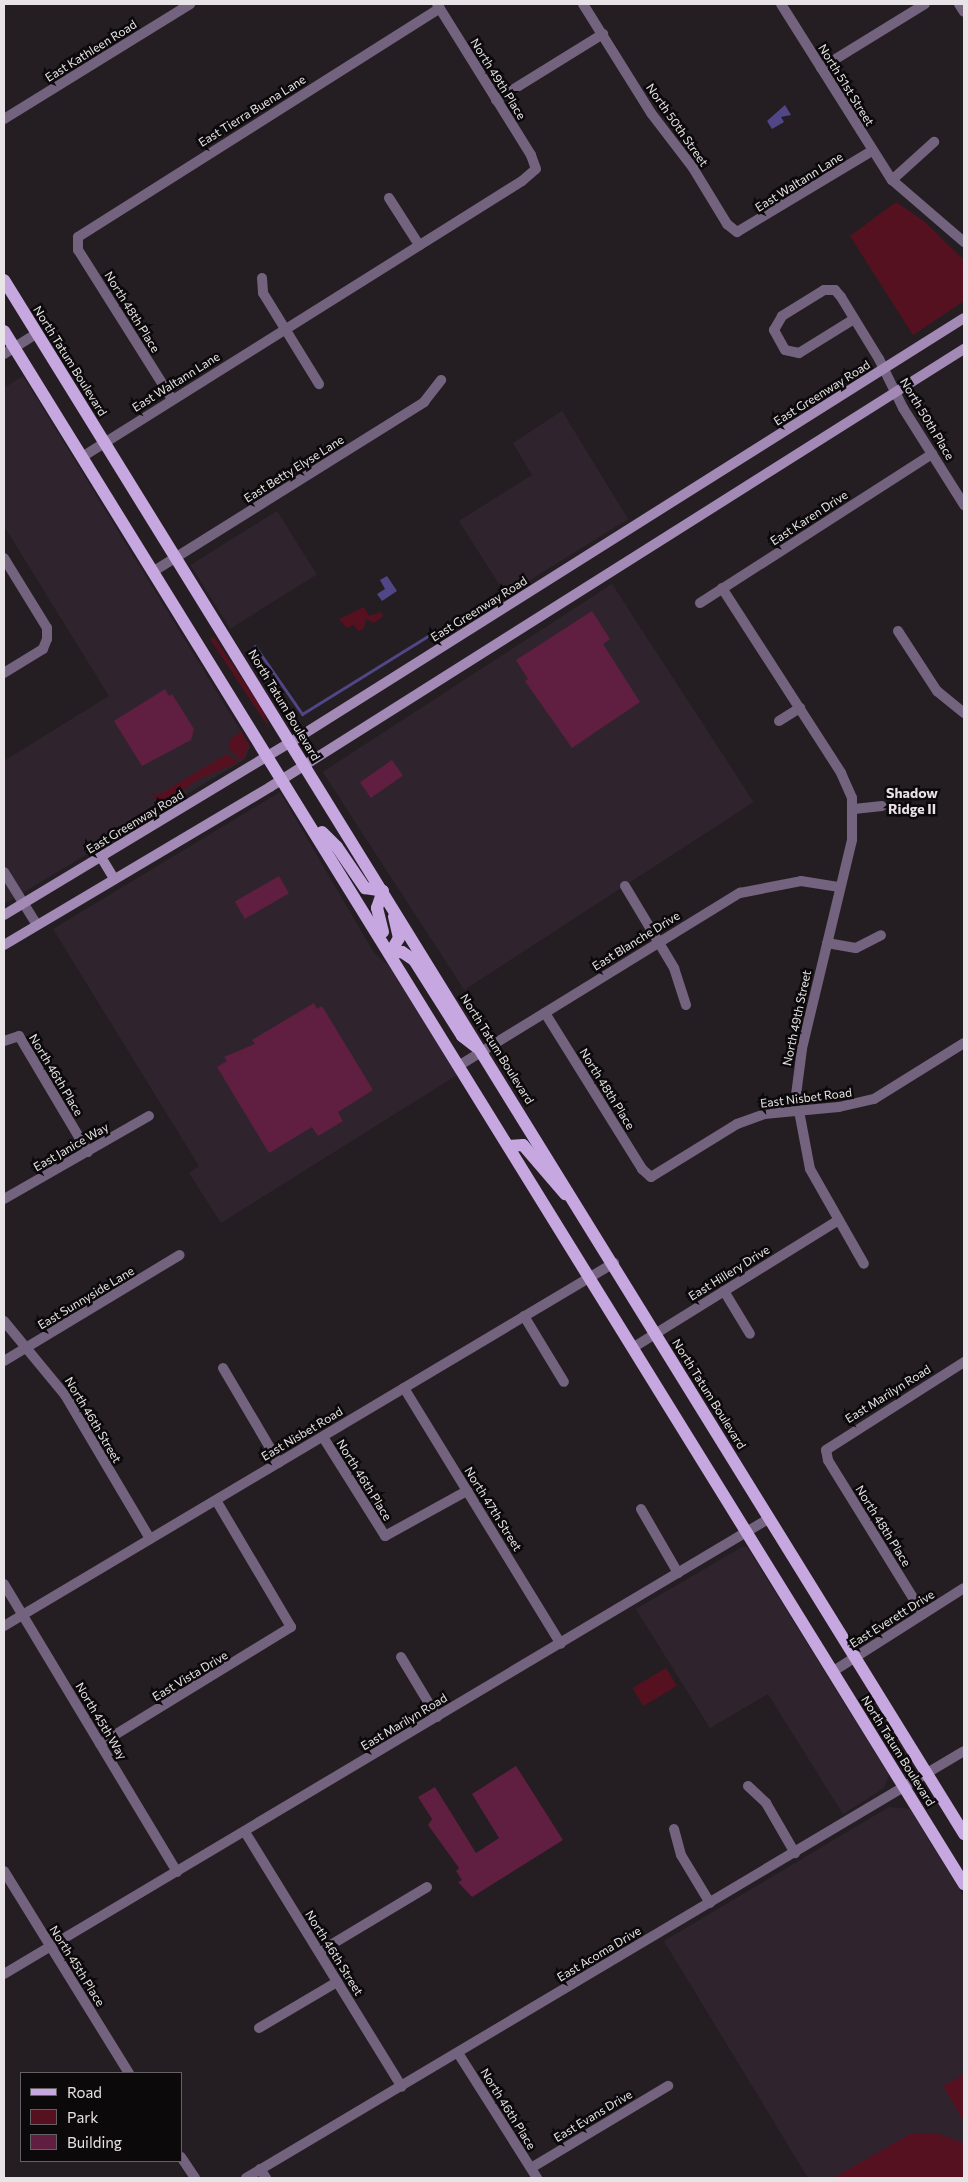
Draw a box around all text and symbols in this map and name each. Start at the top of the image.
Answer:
street label: East Kathleen Road [43,17,139,85]
street label: North 49th Place [467,36,529,122]
street label: North 51st Street [815,41,877,129]
street label: East Tierra Buena Lane [196,72,308,150]
street label: North 50th Street [643,81,711,169]
street label: East Waltann Lane [753,149,845,215]
street label: North 48th Place [101,269,163,355]
street label: North Tatum Boulevard [30,303,110,419]
street label: East Waltann Lane [130,349,222,415]
street label: East Greenway Road [771,357,873,429]
street label: North 50th Place [897,375,957,463]
street label: East Betty Elyse Lane [241,432,347,506]
street label: East Karen Drive [768,488,850,548]
street label: East Greenway Road [428,573,530,645]
street label: North Tatum Boulevard [245,647,323,763]
district label: Shadow Ridge II [886,785,938,818]
street label: East Greenway Road [84,787,186,857]
street label: East Blanche Drive [590,908,682,974]
street label: North 49th Street [780,969,814,1067]
street label: North Tatum Boulevard [457,991,537,1107]
street label: North 46th Place [26,1032,86,1118]
street label: North 48th Place [576,1046,638,1132]
street label: East Nisbet Road [759,1085,853,1111]
street label: East Janice Way [31,1120,111,1174]
street label: East Hillery Drive [686,1242,772,1304]
street label: East Sunnyside Lane [35,1264,137,1332]
street label: North Tatum Boulevard [669,1336,749,1452]
street label: East Marilyn Road [843,1362,933,1426]
street label: North 46th Street [62,1374,124,1466]
street label: East Nisbet Road [259,1404,345,1464]
street label: North 46th Place [333,1437,395,1523]
street label: North 47th Street [461,1464,525,1554]
street label: North 48th Place [852,1483,914,1569]
street label: East Everett Drive [847,1587,937,1651]
street label: East Vista Drive [150,1648,230,1704]
street label: North 45th Way [72,1680,130,1762]
street label: East Marilyn Road [358,1691,450,1753]
street label: North Tatum Boulevard [858,1693,938,1809]
street label: North 46th Street [302,1908,366,1998]
street label: North 45th Place [46,1923,108,2009]
street label: East Acoma Drive [554,1923,644,1985]
street label: North 46th Place [477,2066,539,2152]
legend [20,2072,182,2162]
text: Road [67,2083,102,2101]
street label: East Evans Drive [551,2087,635,2145]
text: Park [67,2108,98,2126]
text: Building [67,2133,122,2151]

